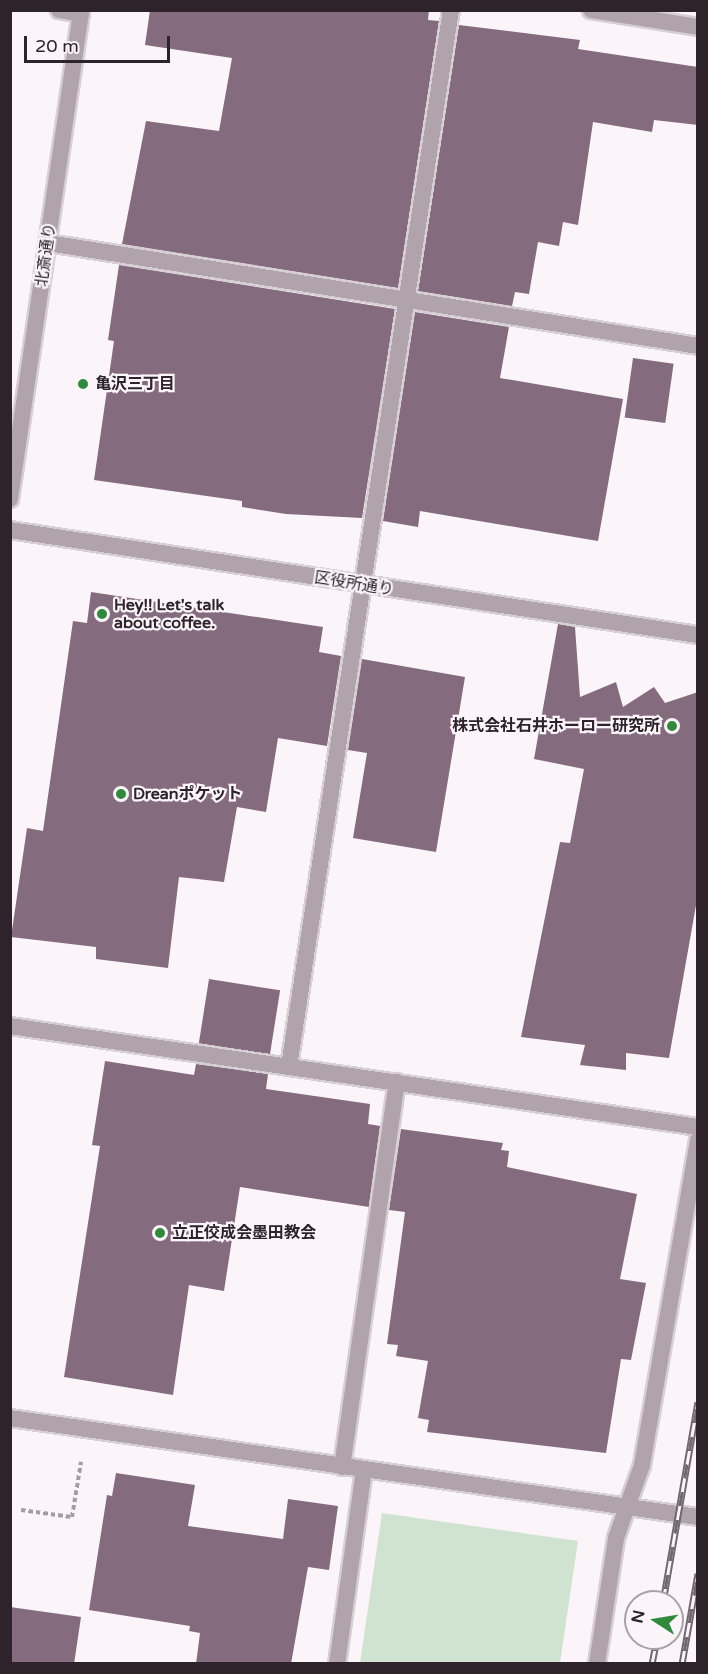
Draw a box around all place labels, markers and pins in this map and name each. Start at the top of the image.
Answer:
place label: 亀沢三丁目 [95,374,175,394]
marker: 亀沢三丁目 [76,377,90,391]
place label: Hey!! Let's talk about coffee. [114,595,224,633]
marker: Hey!! Let's talk about coffee. [95,607,109,621]
place label: 株式会社石井ホーロー研究所 [452,716,660,736]
marker: 株式会社石井ホーロー研究所 [665,719,679,733]
place label: Dreanポケット [133,784,243,804]
marker: Dreanポケット [114,787,128,801]
place label: 立正佼成会墨田教会 [172,1223,316,1243]
marker: 立正佼成会墨田教会 [153,1226,167,1240]

